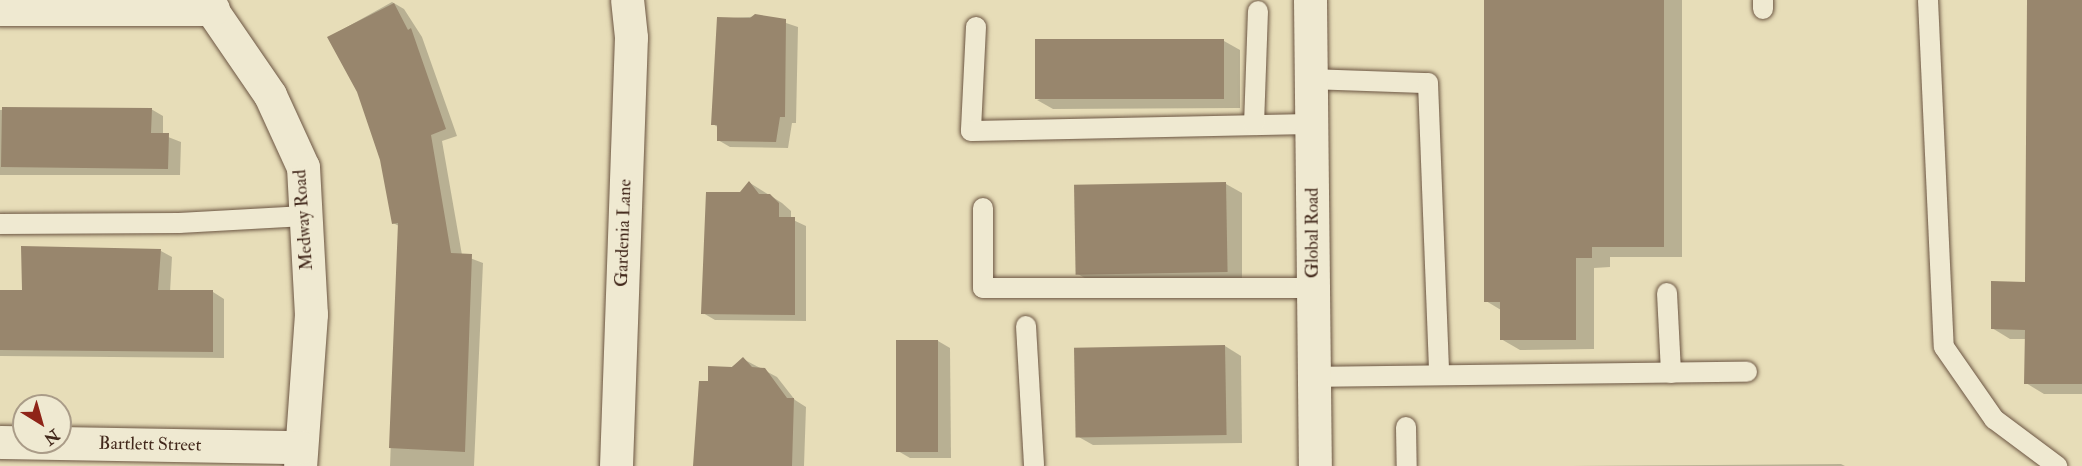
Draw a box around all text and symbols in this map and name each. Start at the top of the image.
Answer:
street label: Medway Road [290,169,318,271]
street label: Gardenia Lane [611,179,637,287]
street label: Global Road [1302,188,1324,278]
north arrow [12,394,72,454]
text: N [40,424,63,449]
street label: Bartlett Street [98,433,202,457]

